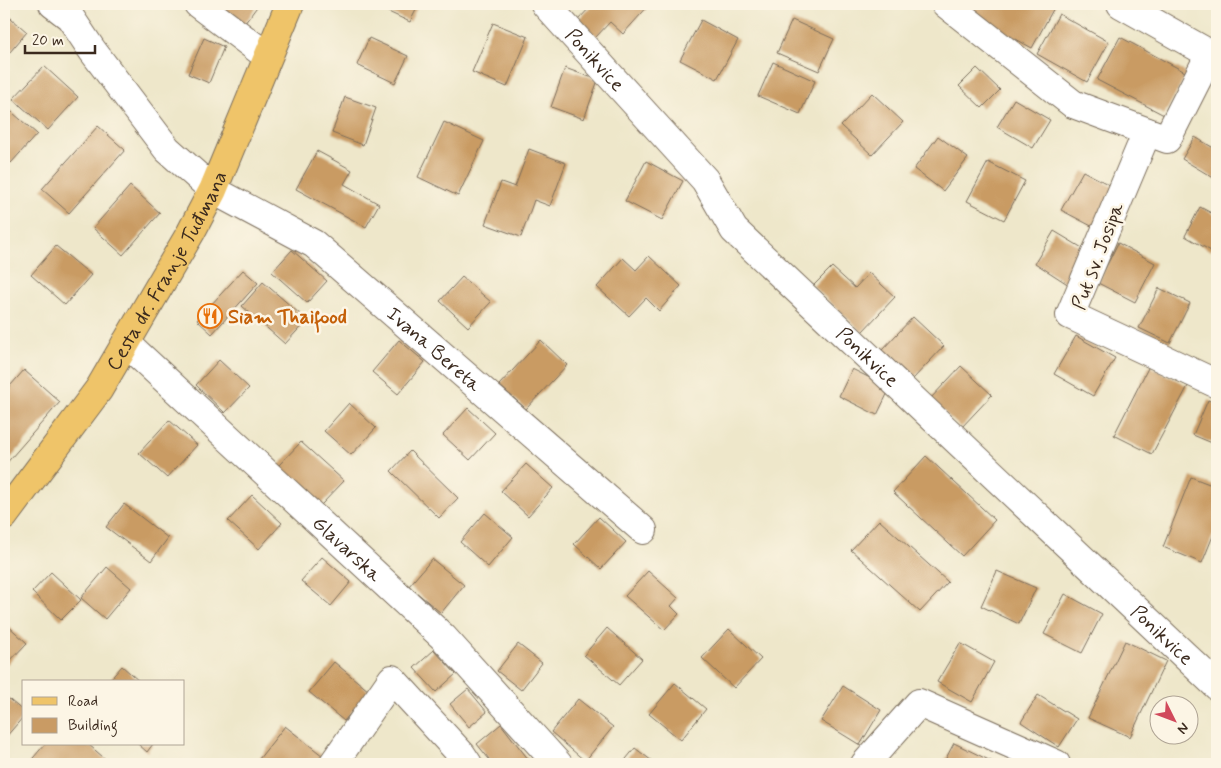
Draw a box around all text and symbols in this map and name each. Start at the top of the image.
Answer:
scale bar [25,22,95,54]
street label: Ponikvice [558,23,630,98]
text: 20 m [32,31,64,51]
street label: Cesta dr. Franje Tuđmana [101,167,234,376]
street label: Put sv. Josipa [1066,198,1131,314]
street label: Ivana Bereta [380,301,487,399]
restaurant icon: Siam Thaifood [197,303,223,329]
place label: Siam Thaifood [228,304,347,333]
street label: Ponikvice [830,321,904,394]
street label: Glavarska [306,510,388,589]
street label: Ponikvice [1124,599,1199,672]
legend [22,680,185,746]
text: Road [68,692,98,712]
north arrow [1148,696,1198,746]
text: Building [68,716,118,737]
text: N [1173,719,1193,738]

